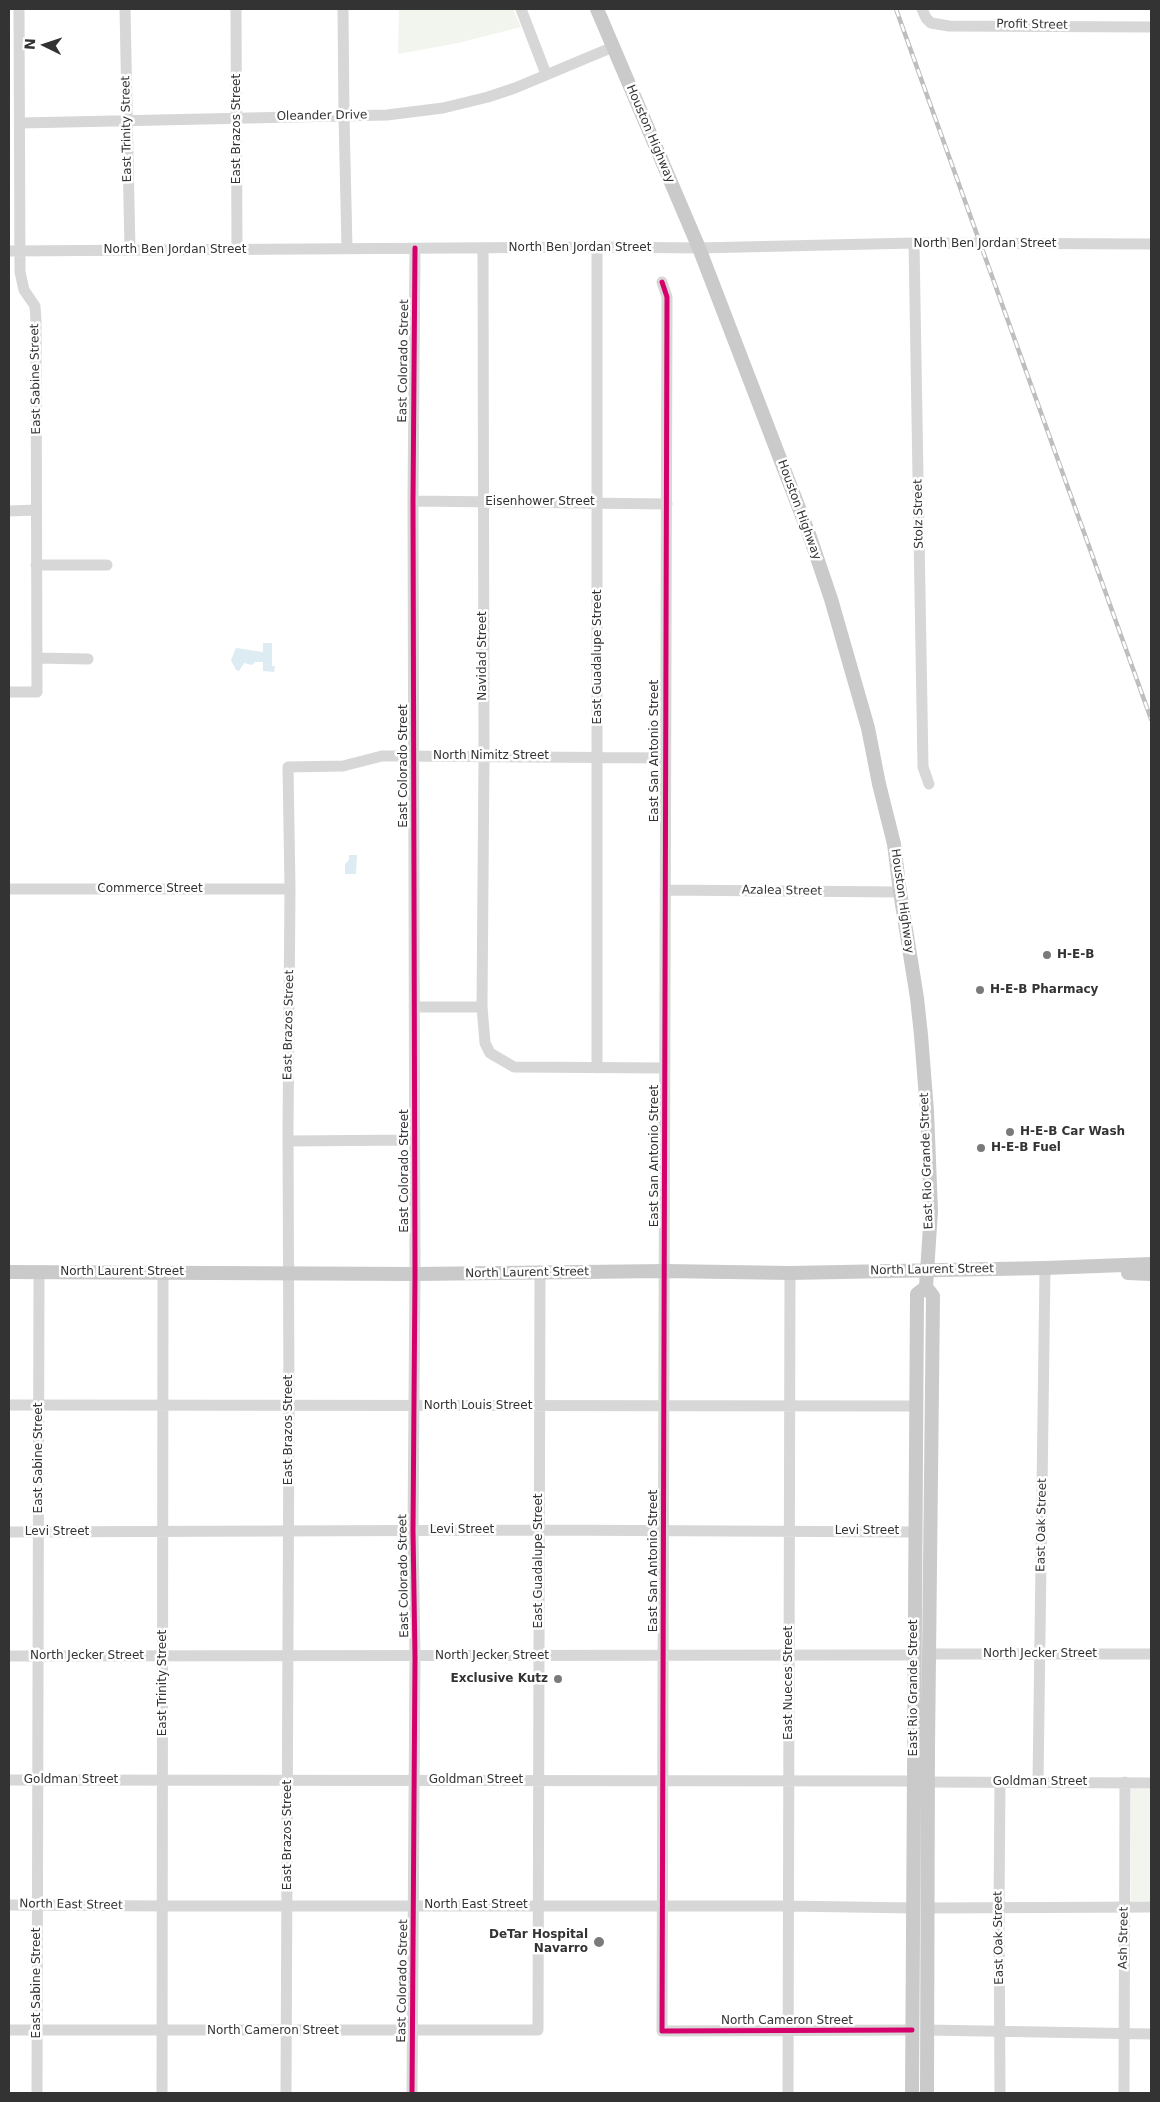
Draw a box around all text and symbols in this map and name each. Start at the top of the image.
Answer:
street label: Profit Street [996,17,1068,33]
north arrow [20,20,70,70]
text: N [22,38,38,50]
street label: East Brazos Street [230,74,244,184]
street label: East Trinity Street [119,76,135,182]
street label: Houston Highway [623,83,677,185]
street label: Oleander Drive [276,108,368,124]
street label: North Ben Jordan Street [914,237,1056,251]
street label: North Ben Jordan Street [509,241,651,255]
street label: North Ben Jordan Street [104,243,246,257]
street label: East Colorado Street [396,299,412,423]
street label: East Sabine Street [28,323,44,435]
street label: Houston Highway [774,458,824,562]
street label: Stolz Street [911,479,927,549]
street label: Eisenhower Street [485,495,595,509]
street label: East Guadalupe Street [591,589,605,725]
street label: Navidad Street [476,611,490,701]
street label: East San Antonio Street [648,680,662,822]
street label: East Colorado Street [397,704,411,828]
street label: North Nimitz Street [433,749,549,763]
street label: Houston Highway [888,848,916,954]
street label: Commerce Street [97,882,203,896]
street label: Azalea Street [742,883,822,899]
place label: H-E-B [1057,948,1094,962]
marker: H-E-B [1041,949,1053,961]
street label: East Brazos Street [281,970,297,1080]
place label: H-E-B Pharmacy [990,983,1098,997]
marker: H-E-B Pharmacy [974,984,986,996]
street label: East San Antonio Street [648,1085,662,1227]
street label: East Rio Grande Street [917,1092,937,1230]
street label: East Colorado Street [398,1109,412,1233]
place label: H-E-B Car Wash [1020,1125,1125,1139]
marker: H-E-B Car Wash [1004,1126,1016,1138]
place label: H-E-B Fuel [991,1141,1061,1155]
marker: H-E-B Fuel [975,1142,987,1154]
street label: North Laurent Street [870,1262,994,1278]
street label: North Laurent Street [60,1265,184,1279]
street label: North Laurent Street [465,1265,589,1281]
street label: East Brazos Street [282,1375,296,1485]
street label: North Louis Street [424,1399,532,1413]
street label: East Sabine Street [32,1403,46,1513]
street label: East Oak Street [1034,1478,1050,1572]
street label: East San Antonio Street [647,1490,661,1632]
street label: East Guadalupe Street [532,1493,546,1629]
street label: East Colorado Street [396,1514,412,1638]
street label: Levi Street [430,1523,494,1537]
street label: Levi Street [835,1524,899,1538]
street label: Levi Street [25,1525,89,1539]
street label: East Rio Grande Street [907,1619,921,1757]
street label: East Nueces Street [782,1626,796,1740]
street label: East Trinity Street [156,1630,170,1736]
street label: North Jecker Street [983,1647,1097,1661]
street label: North Jecker Street [30,1649,144,1663]
street label: North Jecker Street [435,1649,549,1663]
place label: Exclusive Kutz [451,1672,548,1686]
marker: Exclusive Kutz [552,1673,564,1685]
street label: Goldman Street [24,1773,118,1787]
street label: Goldman Street [429,1773,523,1787]
street label: Goldman Street [993,1775,1087,1789]
street label: East Brazos Street [281,1780,295,1890]
street label: East Oak Street [991,1891,1007,1985]
street label: North East Street [19,1897,123,1913]
street label: North East Street [424,1898,528,1912]
street label: Ash Street [1116,1907,1132,1969]
street label: East Colorado Street [395,1919,411,2043]
street label: East Sabine Street [30,1928,44,2038]
place label: DeTar Hospital Navarro [489,1928,588,1956]
marker: DeTar Hospital Navarro [592,1935,606,1949]
street label: North Cameron Street [721,2014,853,2028]
street label: North Cameron Street [207,2024,339,2038]

